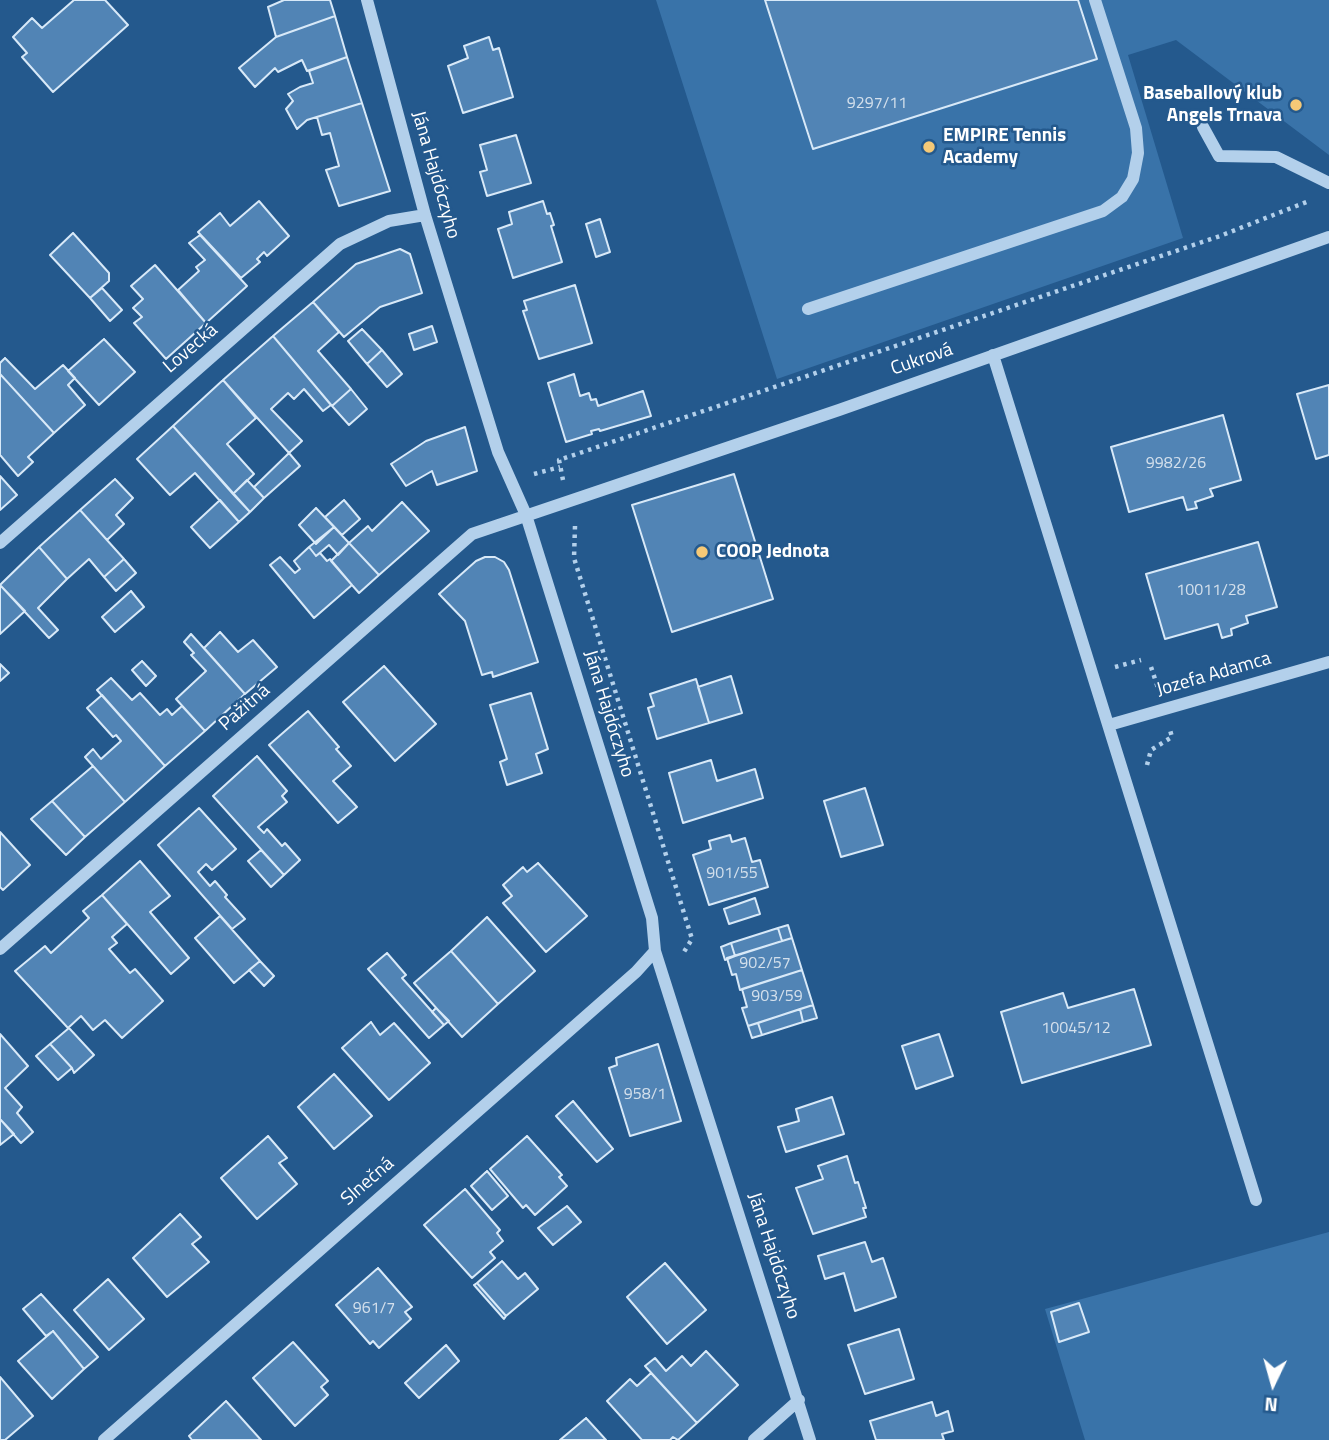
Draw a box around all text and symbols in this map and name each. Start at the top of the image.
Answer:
place label: Baseballový klub Angels Trnava [1143,83,1282,127]
house number: 9297/11 [847,94,907,114]
marker: Baseballový klub Angels Trnava [1288,97,1304,113]
street label: Jána Hajdóczyho [406,108,464,242]
place label: EMPIRE Tennis Academy [943,125,1066,169]
marker: EMPIRE Tennis Academy [921,139,937,155]
street label: Lovecká [159,319,223,379]
street label: Cukrová [888,339,956,381]
house number: 9982/26 [1146,454,1206,474]
place label: COOP Jednota [716,541,829,563]
marker: COOP Jednota [694,544,710,560]
house number: 10011/28 [1176,581,1246,601]
street label: Jána Hajdóczyho [578,648,638,780]
street label: Jozefa Adamca [1154,648,1274,702]
street label: Pažitná [215,680,275,736]
house number: 901/55 [706,864,758,884]
house number: 902/57 [739,954,791,974]
house number: 903/59 [751,987,803,1007]
house number: 10045/12 [1041,1019,1111,1039]
house number: 958/1 [624,1085,666,1105]
street label: Slnečná [337,1153,399,1211]
street label: Jána Hajdóczyho [742,1190,804,1322]
house number: 961/7 [353,1299,395,1319]
north arrow [1238,1349,1308,1419]
text: N [1263,1390,1279,1420]

